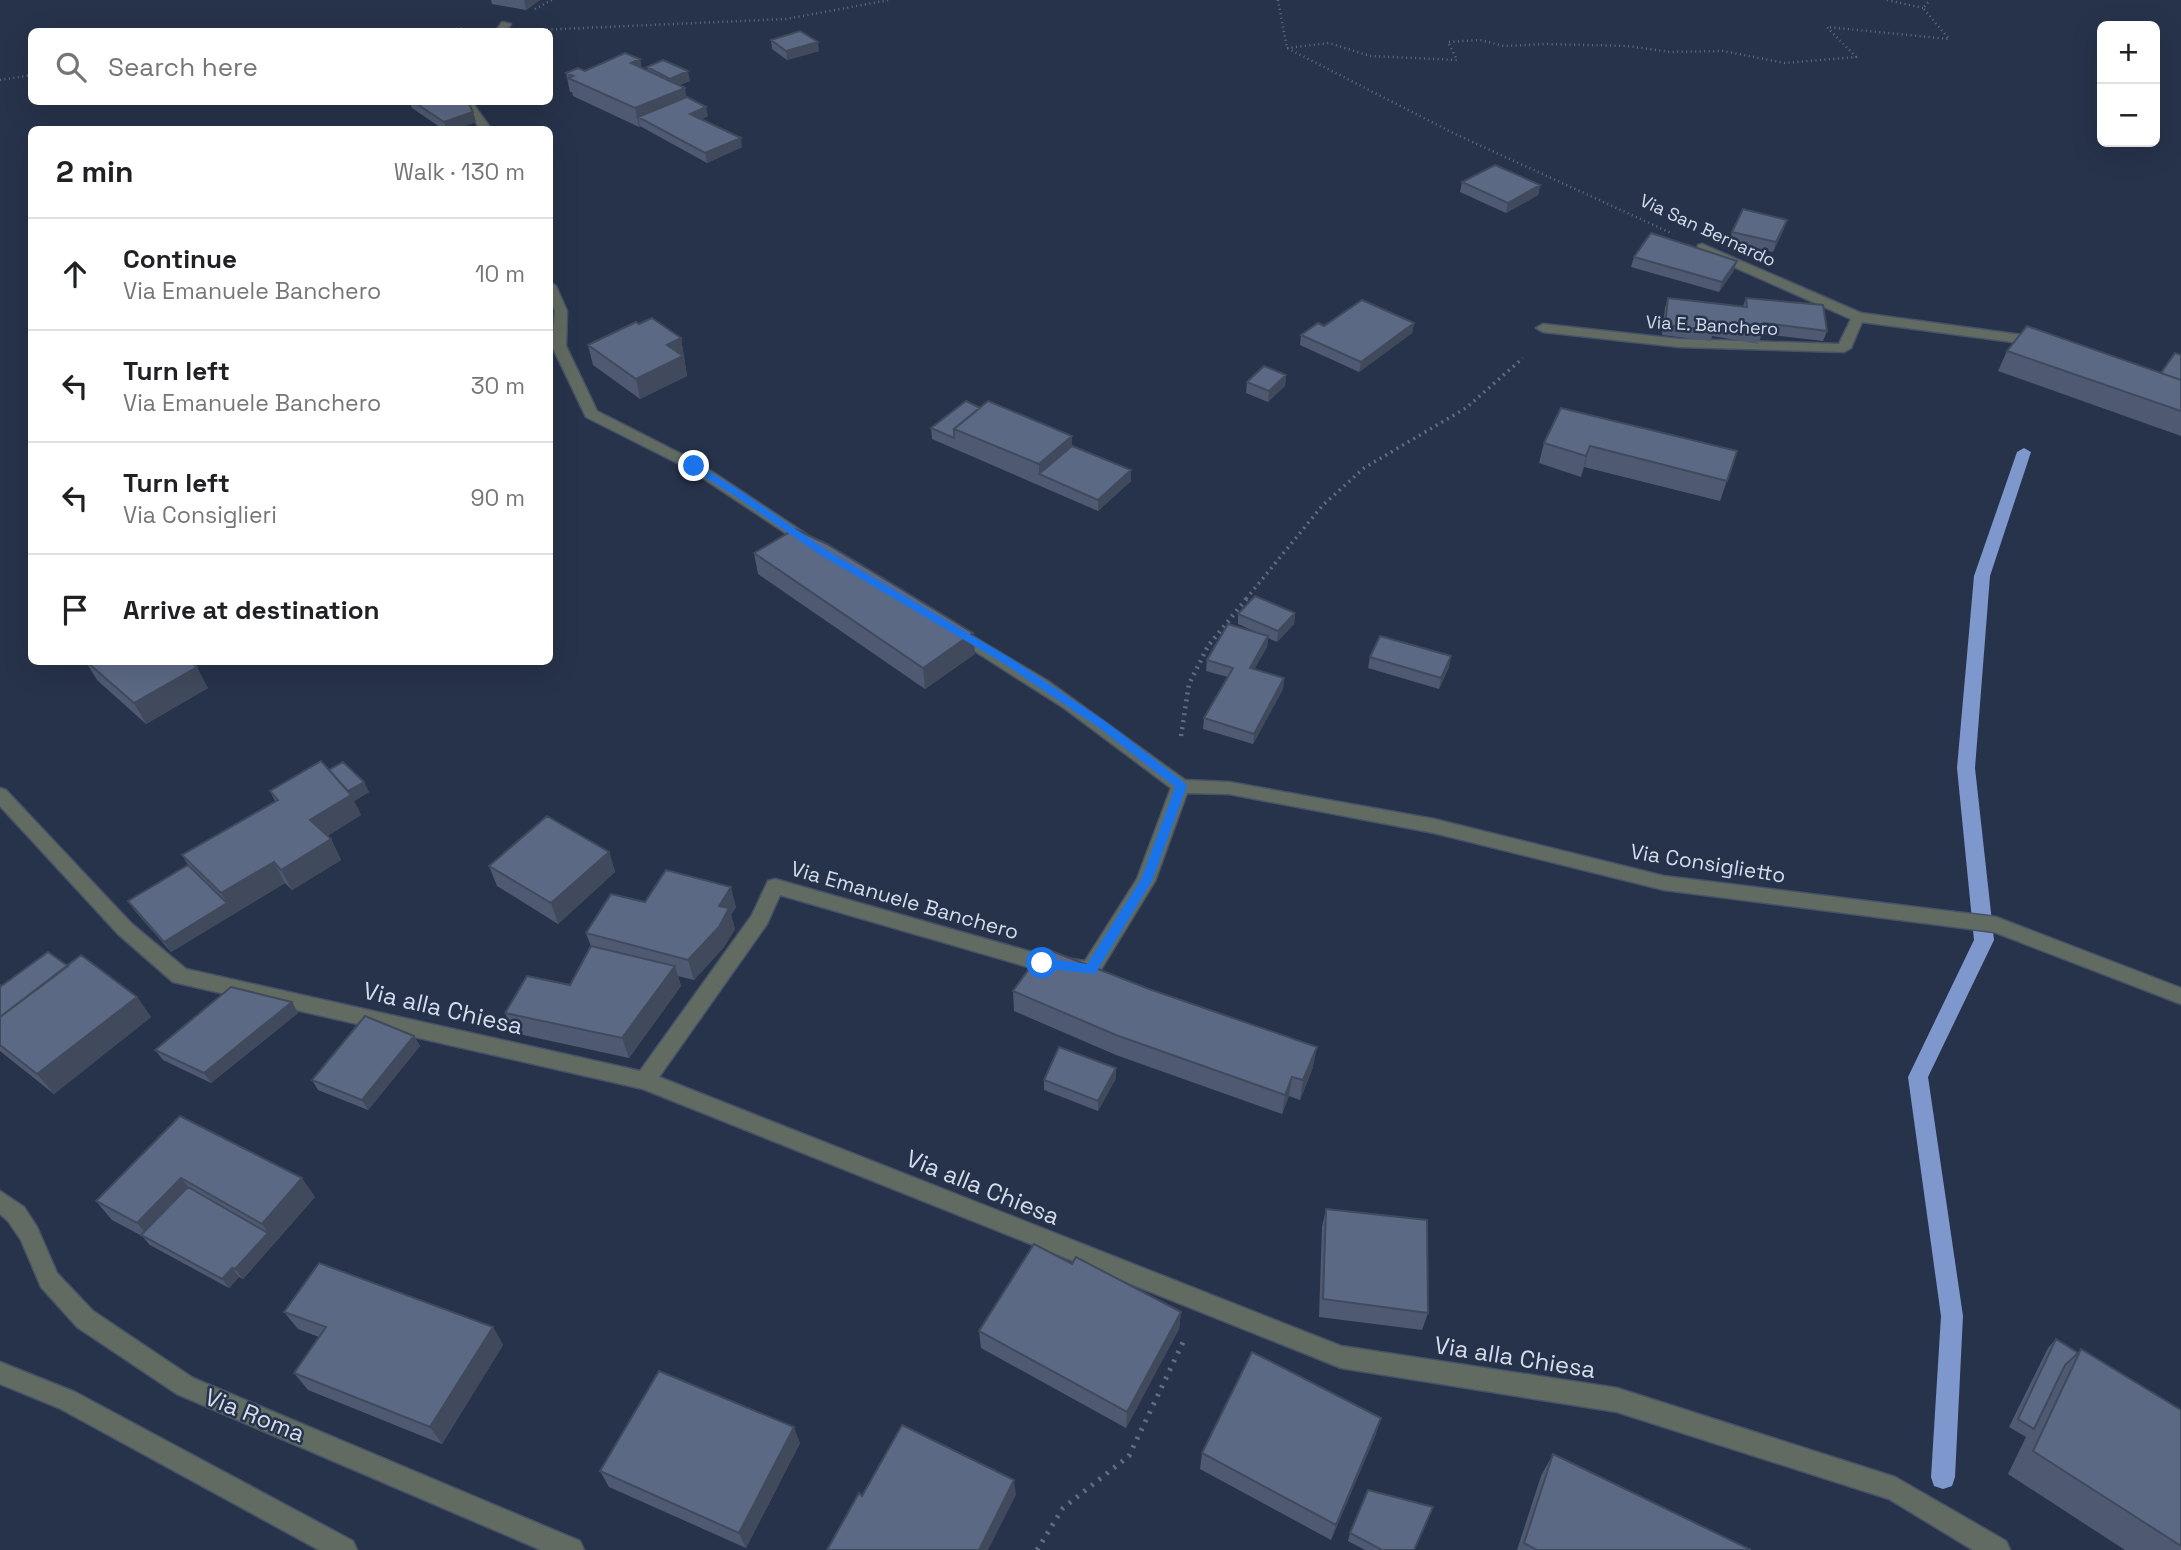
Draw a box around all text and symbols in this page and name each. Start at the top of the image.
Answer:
map controls [2097,21,2160,147]
button: + [2097,21,2160,84]
search box [28,28,553,105]
icon: search [52,48,90,86]
text: Search here [108,50,258,84]
button: − [2097,84,2160,147]
text: 2 min [56,152,134,191]
text: Walk · 130 m [394,157,525,187]
street label: Via San Bernardo [1636,188,1780,272]
text: Continue [123,242,237,276]
icon: ahead [56,255,94,293]
text: 10 m [475,259,525,289]
text: Via Emanuele Banchero [123,276,381,306]
street label: Via E. Banchero [1645,310,1779,340]
text: Turn left [123,354,230,388]
icon: left [56,367,94,405]
text: 30 m [471,371,525,401]
text: Via Emanuele Banchero [123,388,381,418]
route end [678,450,709,481]
text: Turn left [123,466,230,500]
icon: left [56,479,94,517]
text: 90 m [470,483,525,513]
text: Via Consiglieri [123,500,277,530]
icon: arrive [56,591,94,629]
text: Arrive at destination [123,593,380,627]
street label: Via Consiglietto [1628,837,1788,889]
street label: Via Emanuele Banchero [788,855,1022,945]
route start [1026,947,1057,978]
street label: Via alla Chiesa [360,975,526,1041]
street label: Via alla Chiesa [902,1142,1064,1232]
street label: Via alla Chiesa [1432,1329,1598,1385]
street label: Via Roma [200,1381,310,1449]

